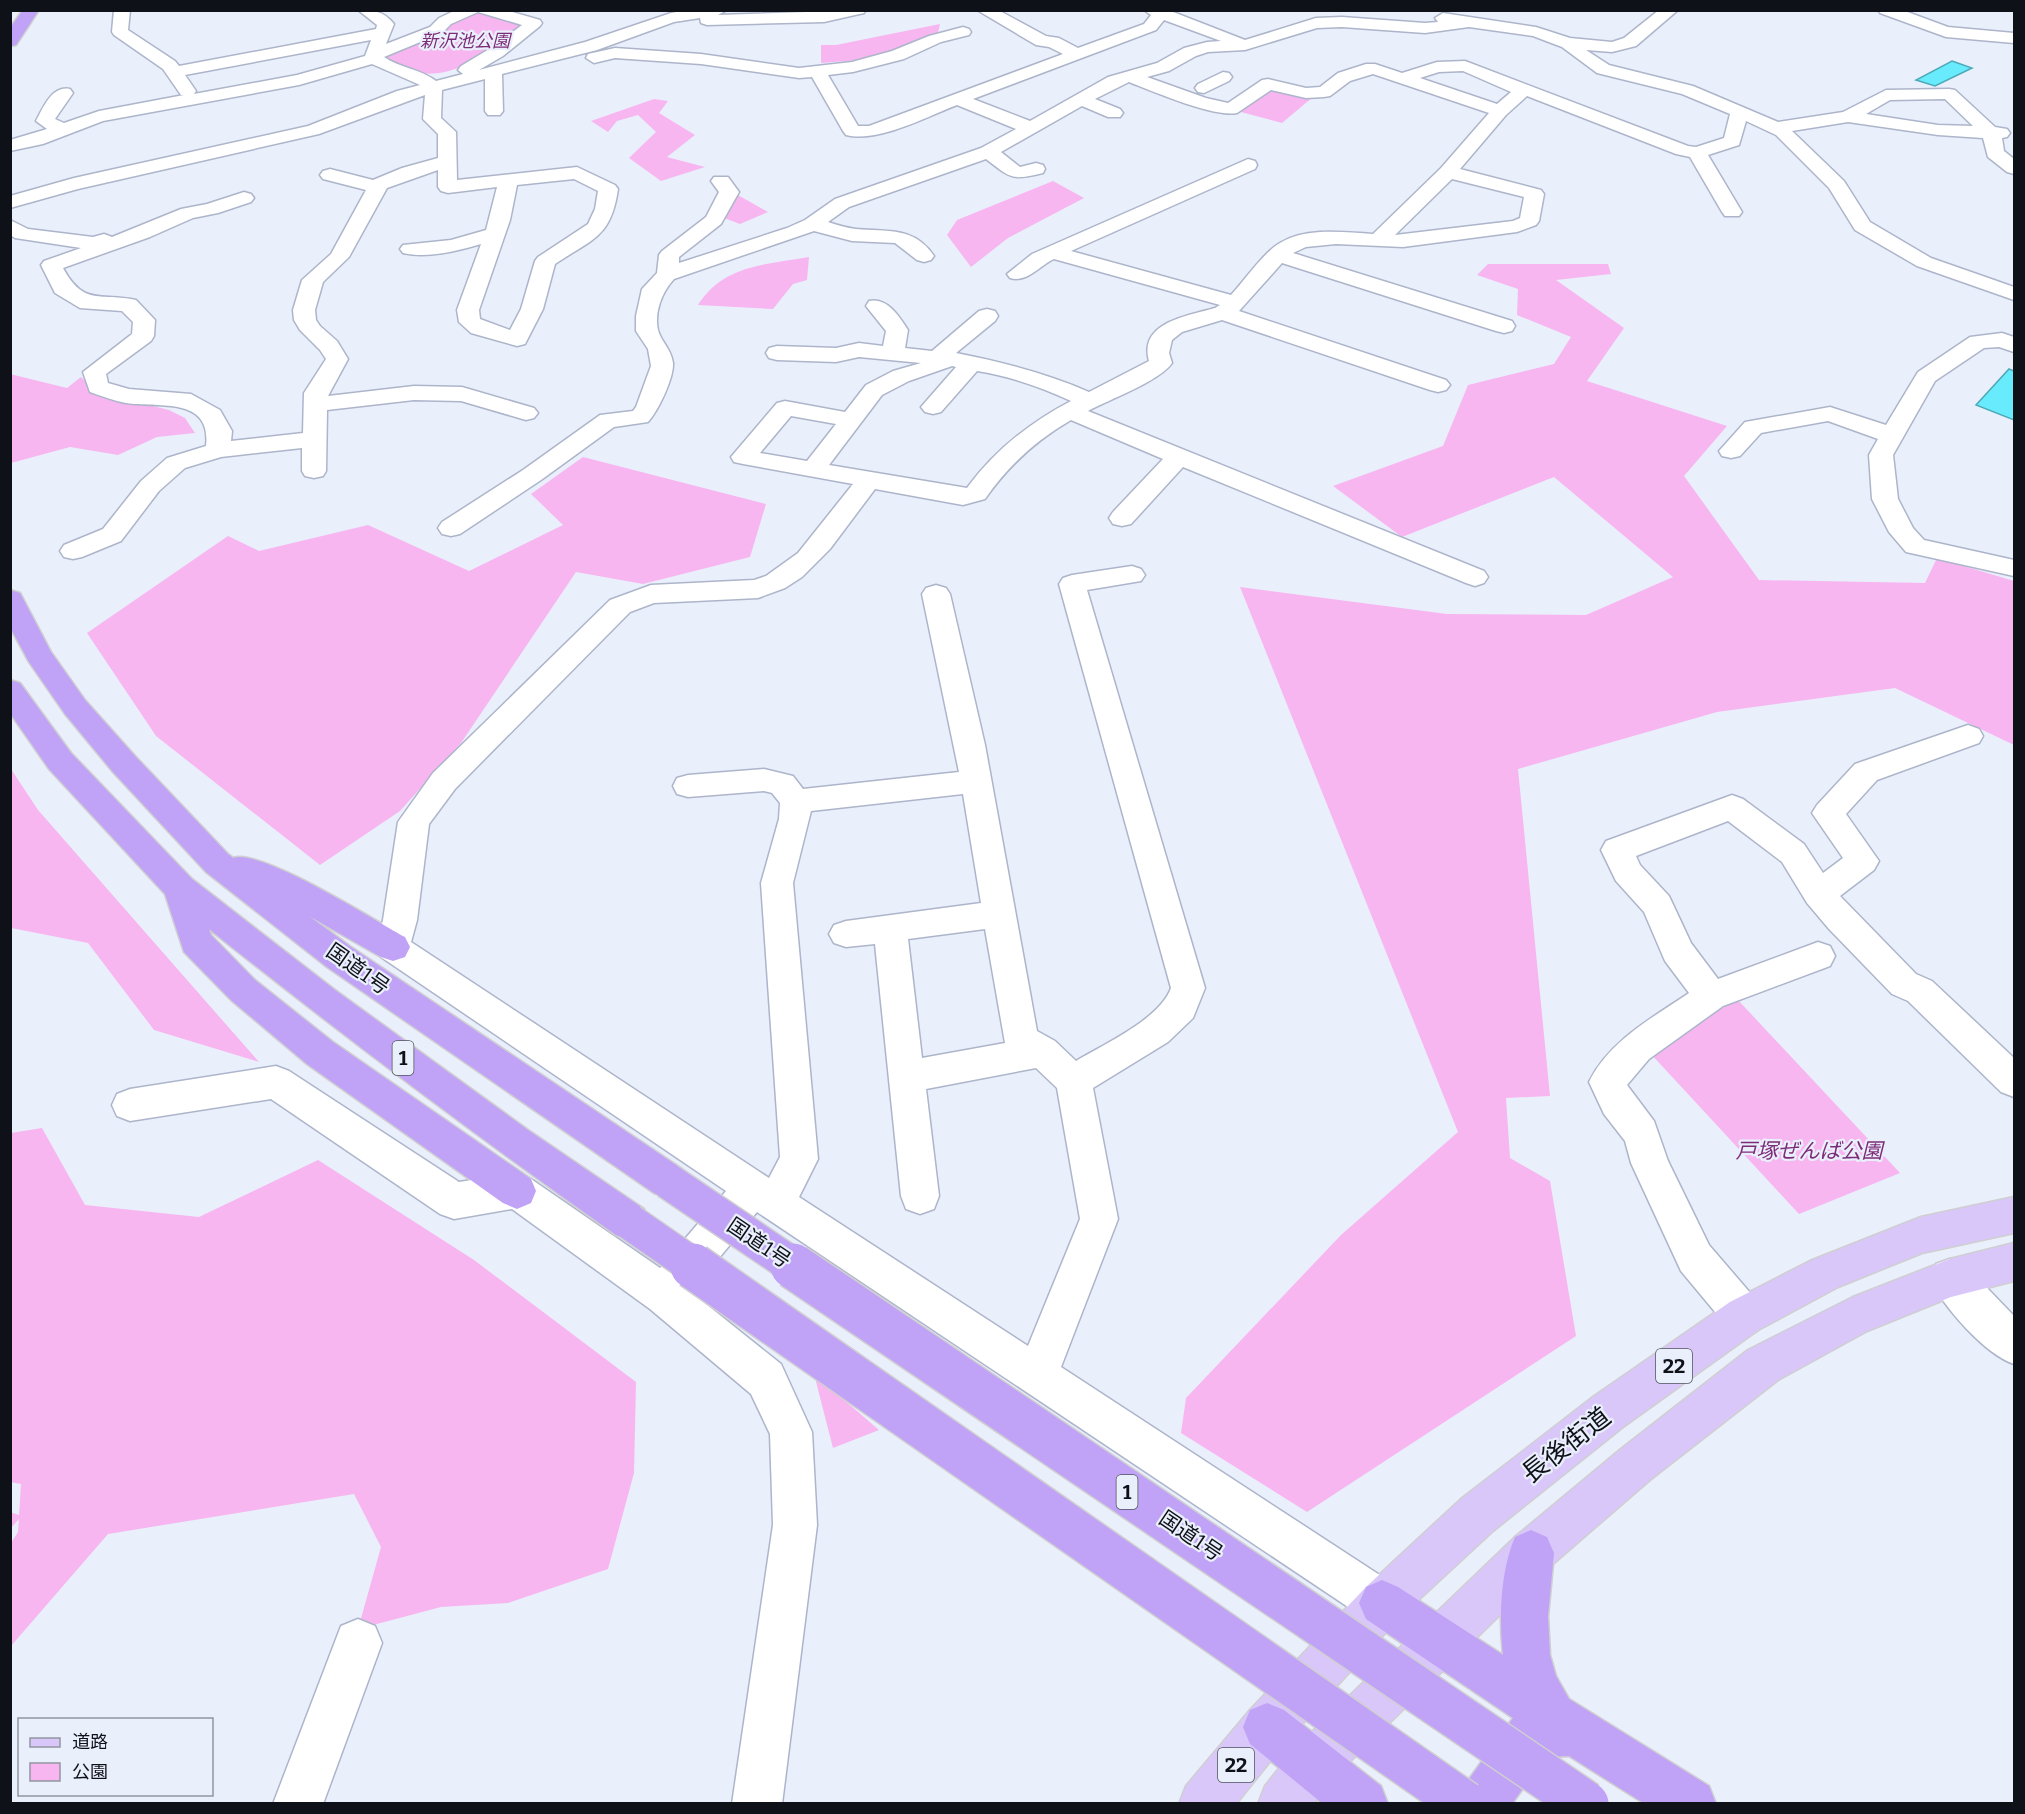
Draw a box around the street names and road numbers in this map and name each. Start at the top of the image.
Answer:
street label: 国道1号 [321,938,395,1000]
road number: 1 [392,1041,414,1075]
street label: 国道1号 [722,1212,796,1274]
road number: 22 [1656,1349,1692,1383]
street label: 長後街道 [1516,1401,1617,1490]
road number: 1 [1116,1475,1138,1509]
street label: 国道1号 [1154,1505,1228,1567]
road number: 22 [1218,1748,1254,1782]

